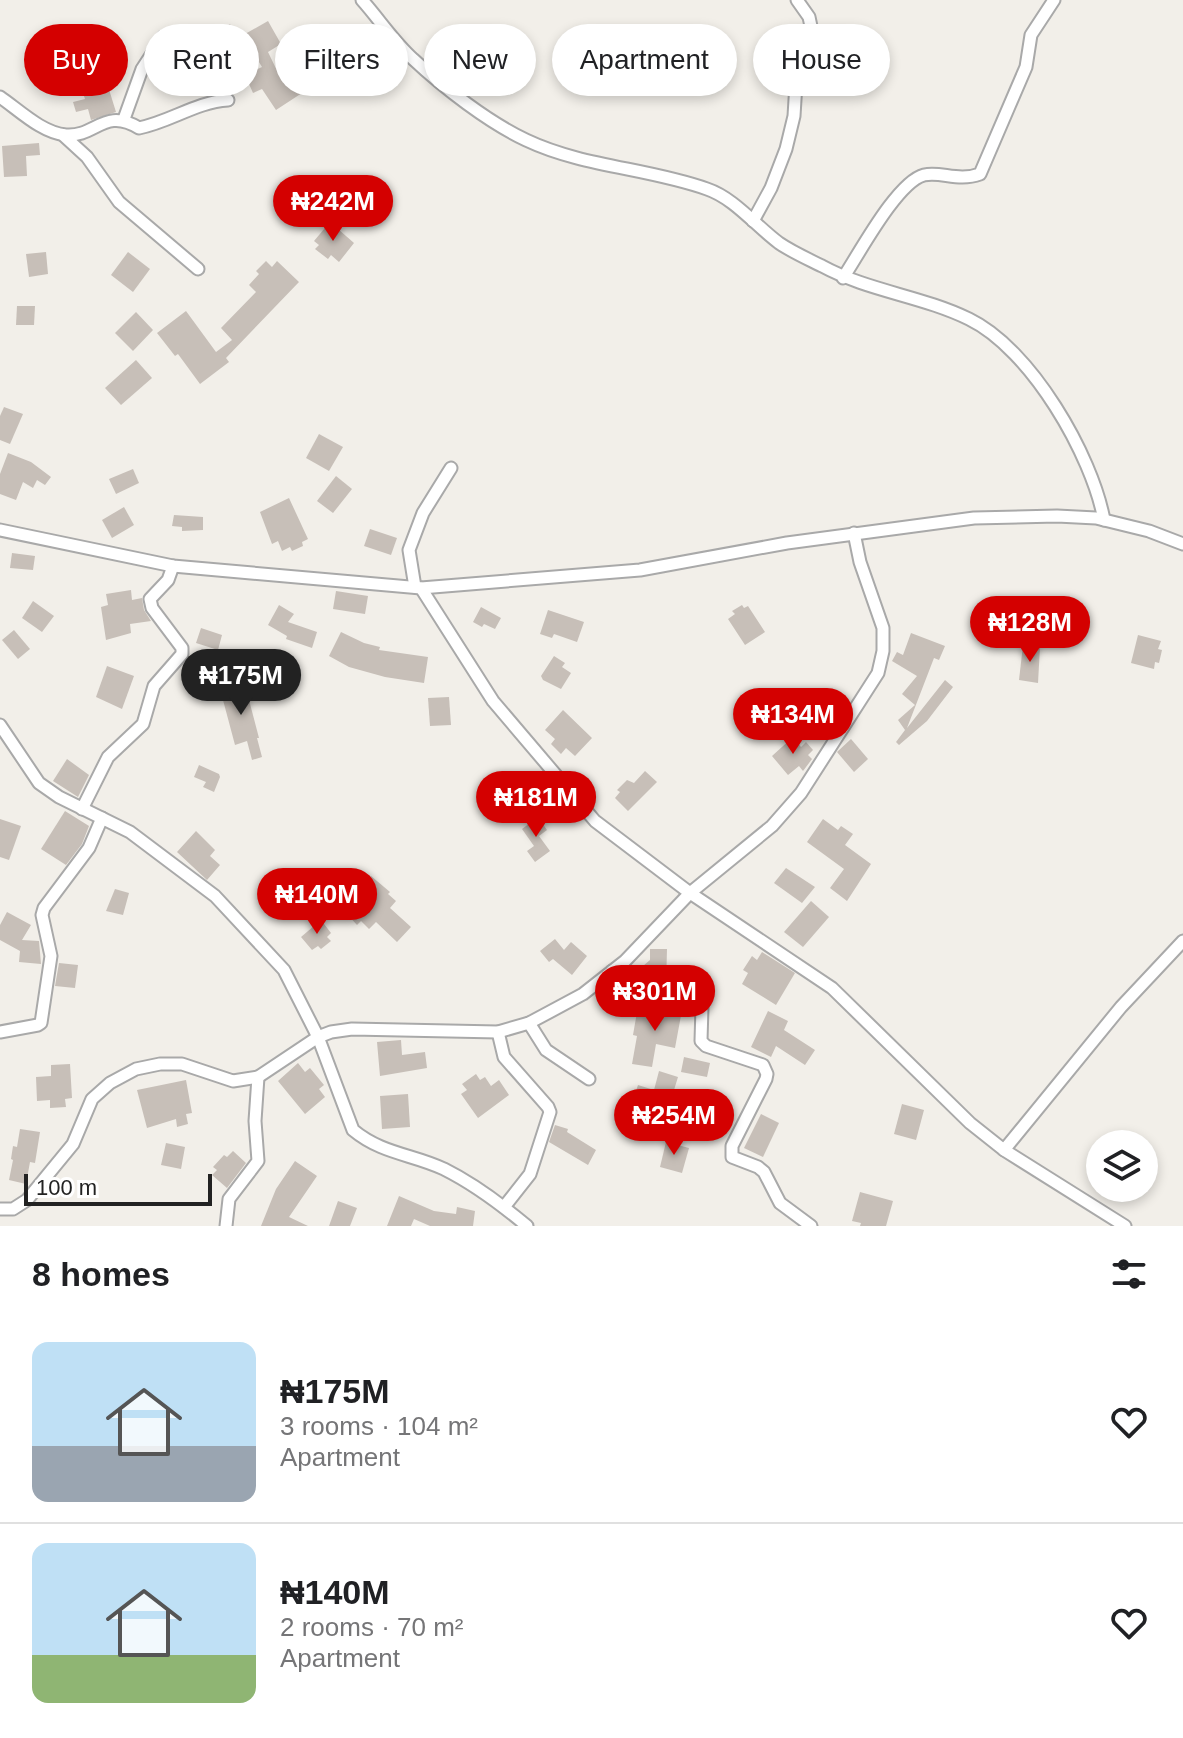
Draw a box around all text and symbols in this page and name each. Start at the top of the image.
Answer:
chip: Buy [24,24,128,96]
chip: Rent [144,24,259,96]
chip: Filters [275,24,408,96]
chip: New [424,24,536,96]
chip: Apartment [552,24,737,96]
chip: House [753,24,890,96]
pin: ₦242M [277,175,389,243]
text: ₦242M [291,186,375,216]
pin: ₦128M [974,596,1086,664]
text: ₦128M [988,607,1072,637]
pin: ₦175M [185,649,297,717]
text: ₦175M [199,660,283,690]
pin: ₦134M [737,688,849,756]
text: ₦134M [751,699,835,729]
pin: ₦181M [480,771,592,839]
text: ₦181M [494,782,578,812]
pin: ₦140M [261,868,373,936]
text: ₦140M [275,879,359,909]
pin: ₦301M [599,965,711,1033]
text: ₦301M [613,976,697,1006]
pin: ₦254M [618,1089,730,1157]
text: ₦254M [632,1100,716,1130]
map controls [1086,1130,1158,1202]
button: layers [1086,1130,1158,1202]
scale bar [24,1170,212,1206]
text: 100 m [36,1175,97,1200]
icon: filters [1107,1252,1151,1296]
text: 8 homes [32,1255,170,1293]
text: ₦175M [280,1372,390,1410]
icon: home [96,1374,192,1470]
icon: heart [1107,1400,1151,1444]
text: 3 rooms · 104 m² [280,1411,478,1441]
text: Apartment [280,1442,400,1472]
text: ₦140M [280,1573,390,1611]
icon: home [96,1575,192,1671]
icon: heart [1107,1601,1151,1645]
text: 2 rooms · 70 m² [280,1612,464,1642]
text: Apartment [280,1643,400,1673]

